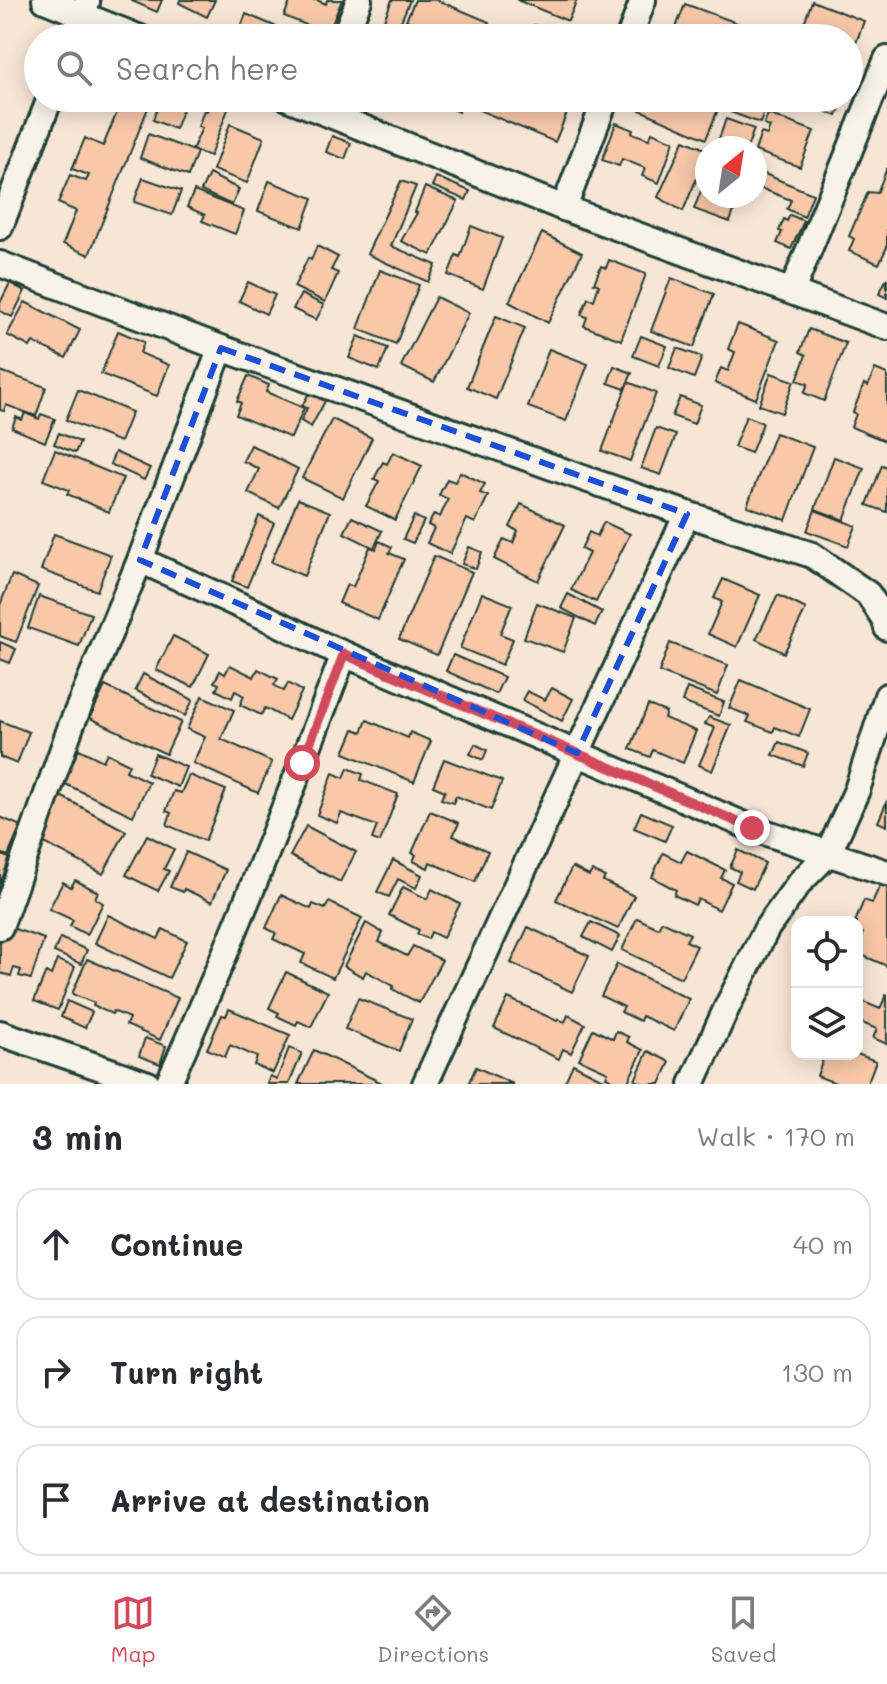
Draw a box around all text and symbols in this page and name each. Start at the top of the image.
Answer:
search box [24,24,863,112]
icon: search [52,46,96,90]
text: Search here [116,48,299,88]
north arrow [695,136,767,208]
route start [284,745,320,781]
route end [734,810,770,846]
map controls [791,916,863,1060]
button: locate [791,916,863,988]
button: layers [791,988,863,1060]
text: 3 min [32,1114,123,1159]
text: Walk · 170 m [697,1119,855,1153]
icon: ahead [34,1222,78,1266]
text: Continue [110,1224,243,1264]
text: 40 m [793,1227,853,1261]
icon: right [34,1350,78,1394]
text: Turn right [110,1352,263,1392]
text: 130 m [781,1355,853,1389]
icon: arrive [34,1478,78,1522]
text: Arrive at destination [110,1480,430,1520]
tab: Map [111,1591,156,1668]
tab: Directions [377,1591,489,1668]
tab: Saved [711,1591,776,1668]

